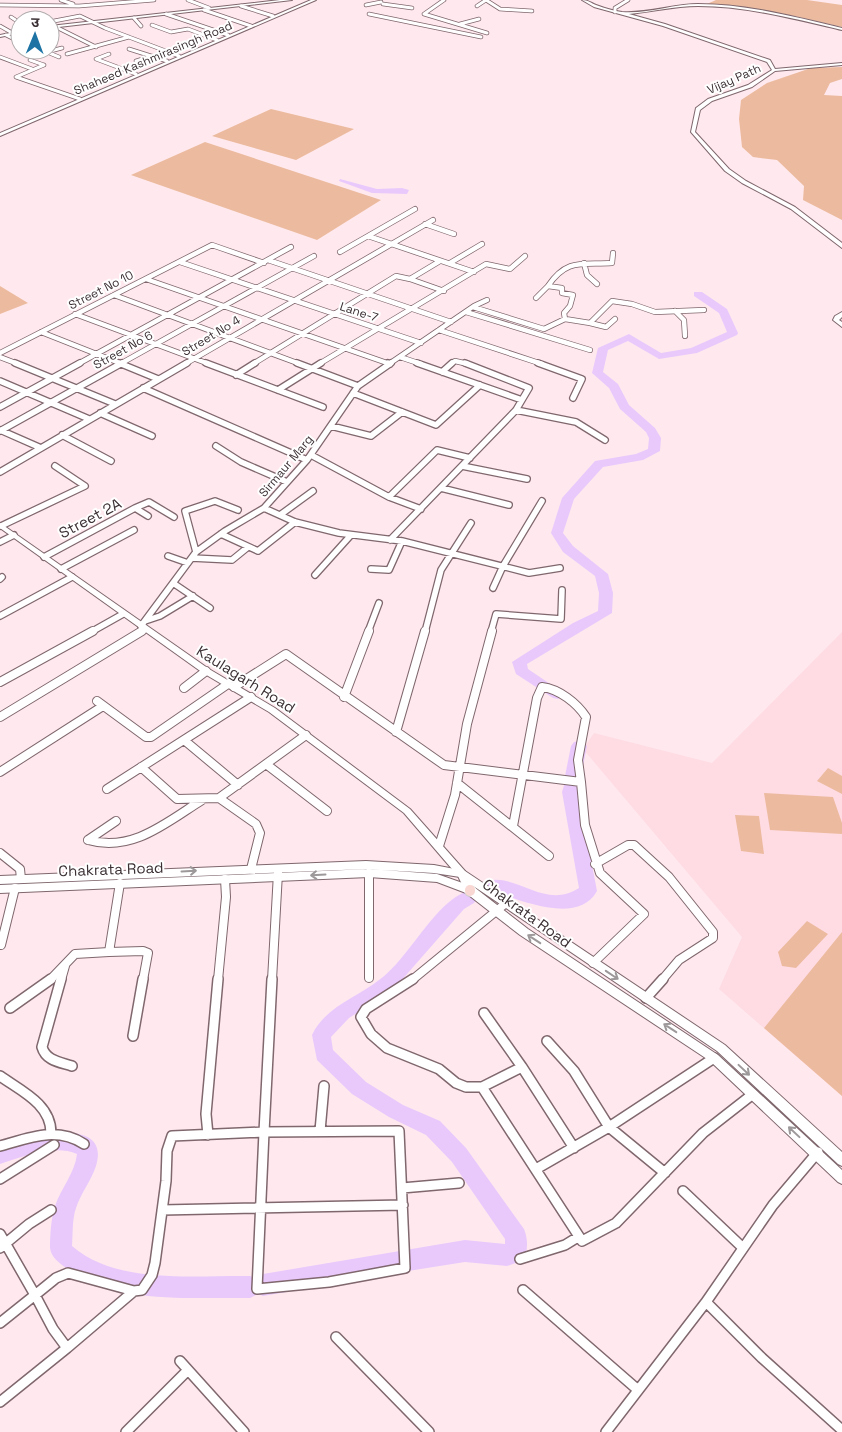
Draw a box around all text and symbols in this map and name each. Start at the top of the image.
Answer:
north arrow [10,10,60,60]
text: उ [31,13,40,31]
street label: Shaheed Kashmirasingh Road [71,17,235,99]
street label: Vijay Path [705,60,763,98]
street label: Street No 10 [66,267,136,313]
street label: Lane-7 [338,298,380,326]
street label: Street No 4 [179,312,244,360]
street label: Street No 6 [90,327,156,373]
street label: Sirmaur Marg [255,432,317,500]
street label: Street 2A [55,493,125,542]
street label: Kaulagarh Road [193,641,299,717]
street label: Chakrata Road [58,858,164,880]
one-way arrow [180,867,196,876]
one-way arrow [310,871,326,880]
street label: Chakrata Road [479,874,575,952]
one-way arrow [527,934,541,944]
one-way arrow [605,970,619,981]
one-way arrow [663,1023,677,1033]
one-way arrow [738,1064,750,1076]
one-way arrow [788,1126,800,1138]

